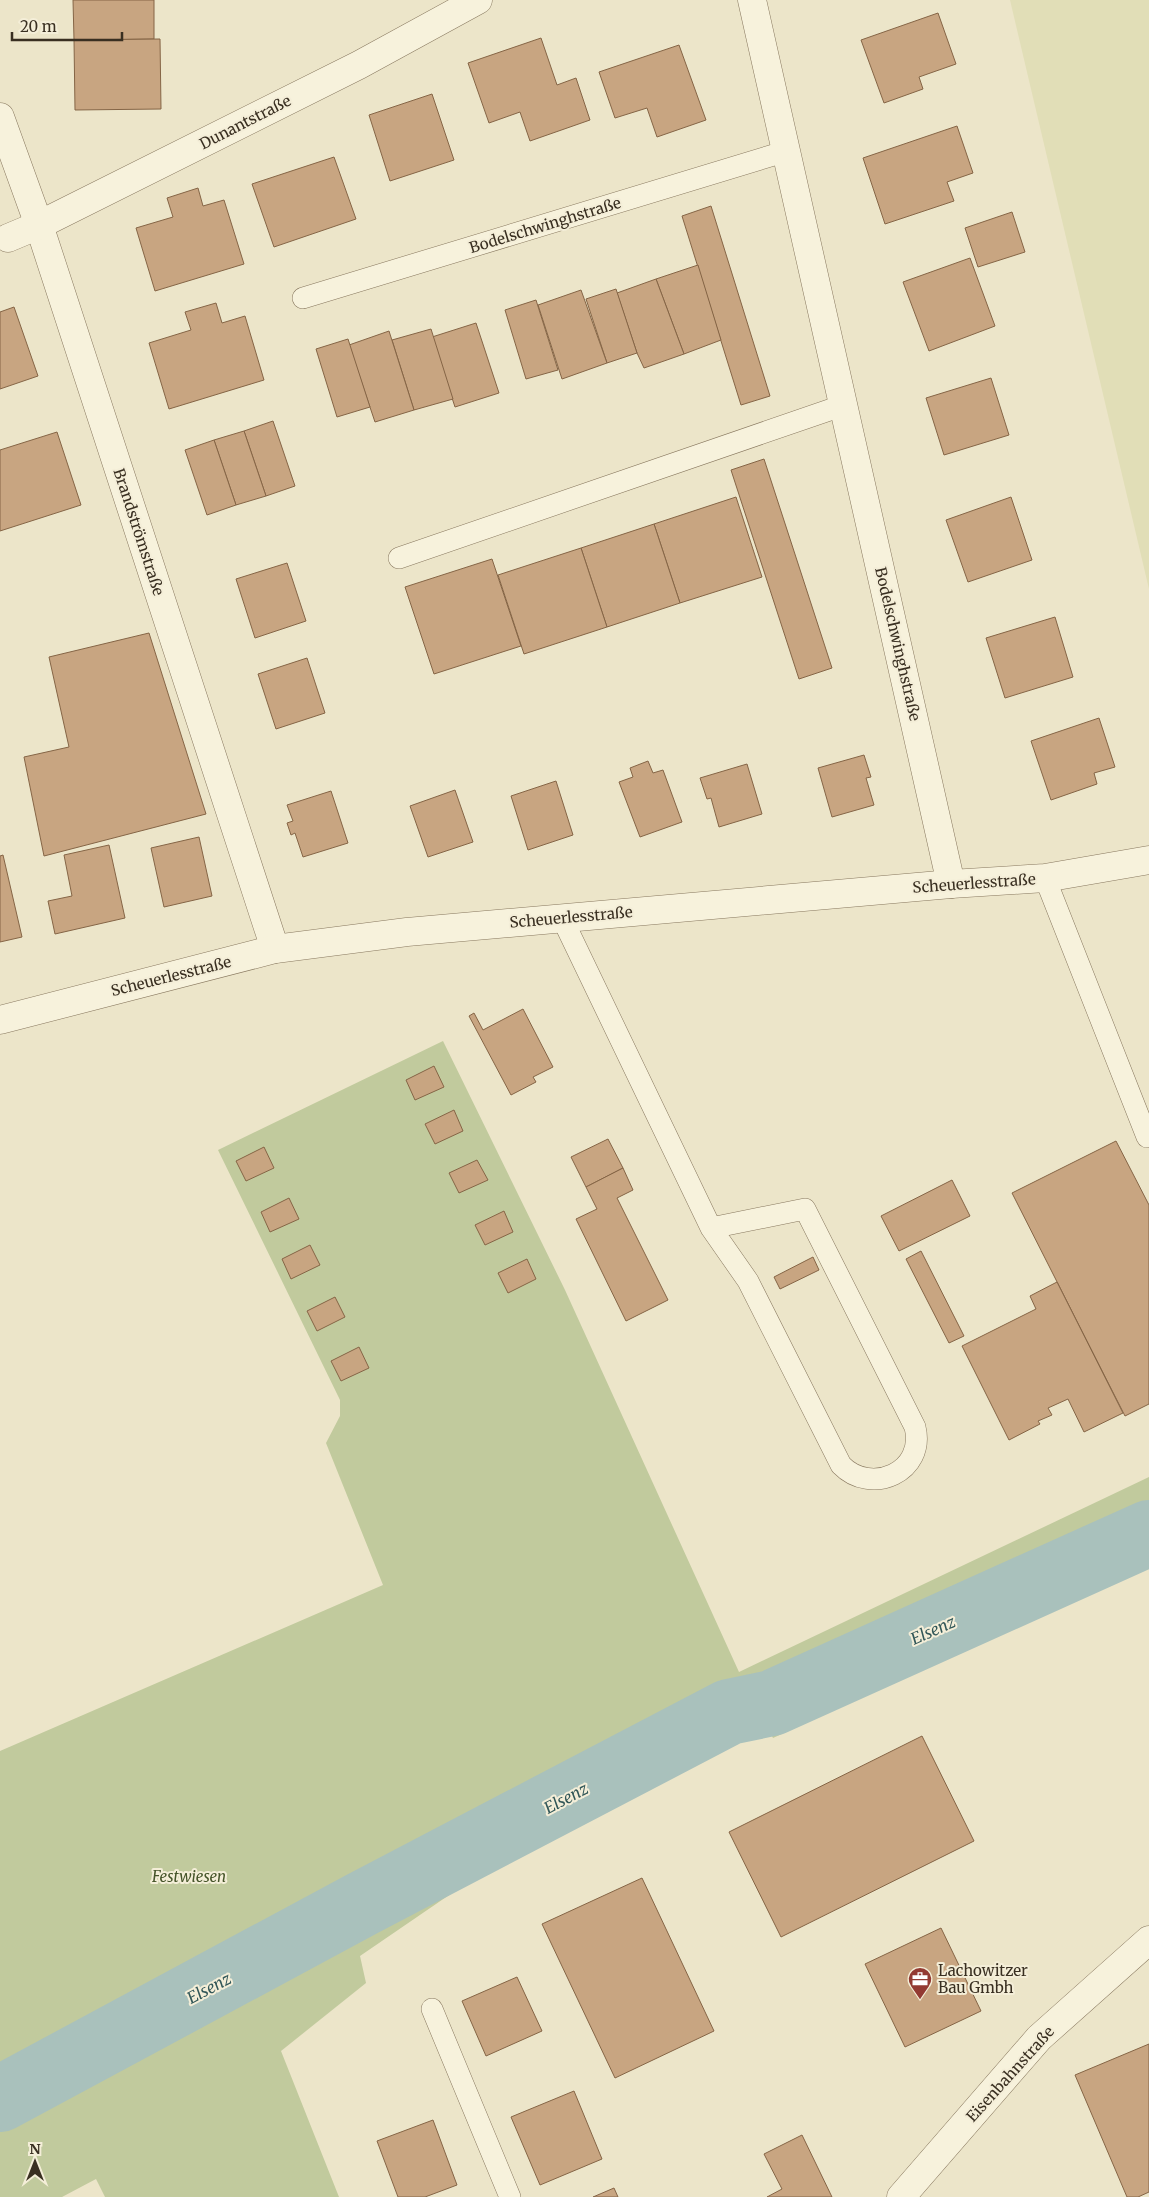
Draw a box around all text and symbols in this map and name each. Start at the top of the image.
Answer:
scale bar [12,10,122,42]
text: 20 m [20,17,57,36]
street label: Dunantstraße [196,91,294,153]
street label: Bodelschwinghstraße [467,193,623,257]
street label: Brandströmstraße [109,466,169,598]
street label: Bodelschwinghstraße [871,565,925,723]
street label: Scheuerlesstraße [912,869,1036,897]
street label: Scheuerlesstraße [509,902,633,932]
street label: Scheuerlesstraße [109,952,233,1000]
water label: Elsenz [908,1611,959,1649]
water label: Elsenz [541,1778,592,1818]
park label: Festwiesen [151,1867,226,1886]
place label: Lachowitzer Bau Gmbh [938,1961,1028,1997]
office icon: Lachowitzer Bau Gmbh [907,1966,933,2000]
water label: Elsenz [184,1968,235,2008]
street label: Eisenbahnstraße [962,2022,1058,2126]
north arrow [10,2137,60,2187]
text: N [29,2140,41,2158]

